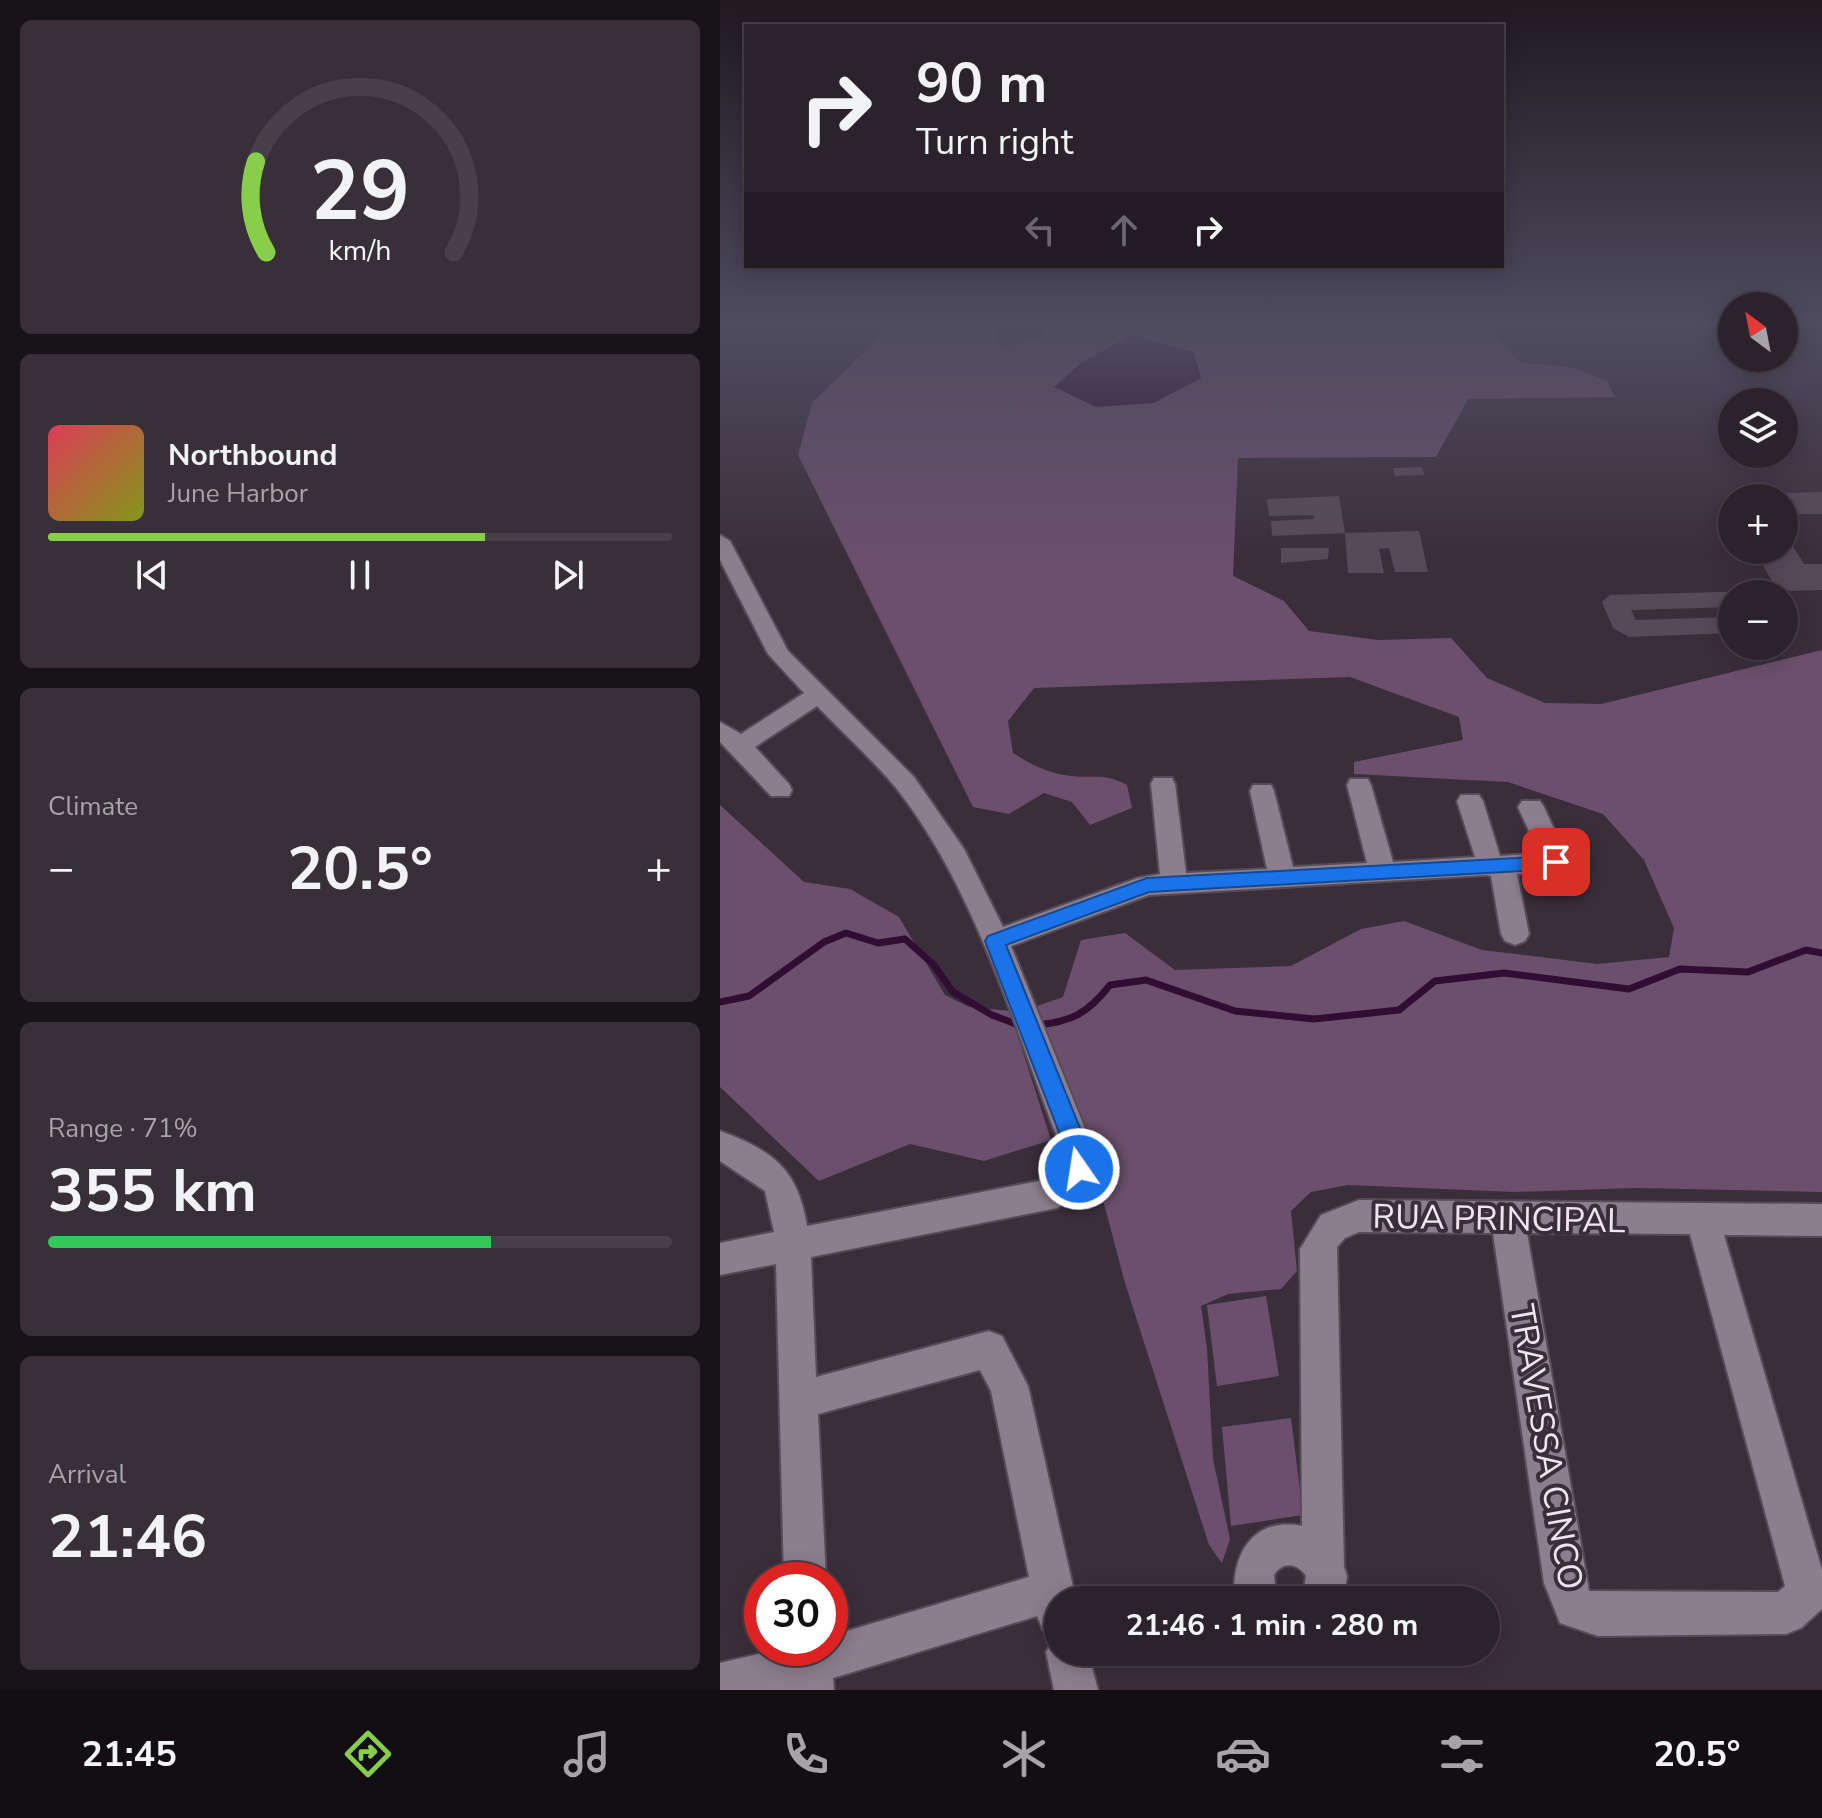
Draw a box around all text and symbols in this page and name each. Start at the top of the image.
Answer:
text: 90 m [916,45,1047,122]
icon: right [784,56,888,160]
text: Turn right [916,118,1073,167]
text: 29 [310,135,410,248]
icon: left [1018,208,1062,252]
icon: ahead [1102,208,1146,252]
icon: right [1186,208,1230,252]
text: km/h [329,231,391,270]
north arrow [1718,292,1798,372]
map controls [1718,292,1798,660]
button: layers [1718,388,1798,468]
text: Northbound [168,435,338,476]
text: June Harbor [168,476,308,511]
button: + [1718,484,1798,564]
icon: previous [130,553,174,597]
icon: pause [338,553,382,597]
icon: next [546,553,590,597]
button: − [1718,580,1798,660]
text: Climate [48,789,138,824]
text: 20.5° [287,828,433,910]
pin [1522,828,1590,896]
text: − [48,839,74,899]
text: + [646,839,672,899]
icon: arrive [1534,840,1578,884]
text: Range · 71% [48,1111,198,1146]
position arrow [1037,1127,1121,1211]
text: 355 km [48,1150,257,1232]
street label: RUA PRINCIPAL [1372,1194,1626,1244]
street label: TRAVESSA CINCO [1498,1301,1594,1593]
text: Arrival [48,1457,126,1492]
text: 21:46 [48,1496,207,1578]
speed limit sign: 30 [744,1562,848,1666]
text: 21:46 · 1 min · 280 m [1126,1605,1418,1646]
icon: directions [340,1726,396,1782]
icon: music [559,1726,615,1782]
icon: phone [778,1726,834,1782]
icon: climate [996,1726,1052,1782]
icon: car [1215,1726,1271,1782]
icon: filters [1434,1726,1490,1782]
text: 21:45 [81,1730,177,1779]
text: 20.5° [1653,1730,1741,1779]

